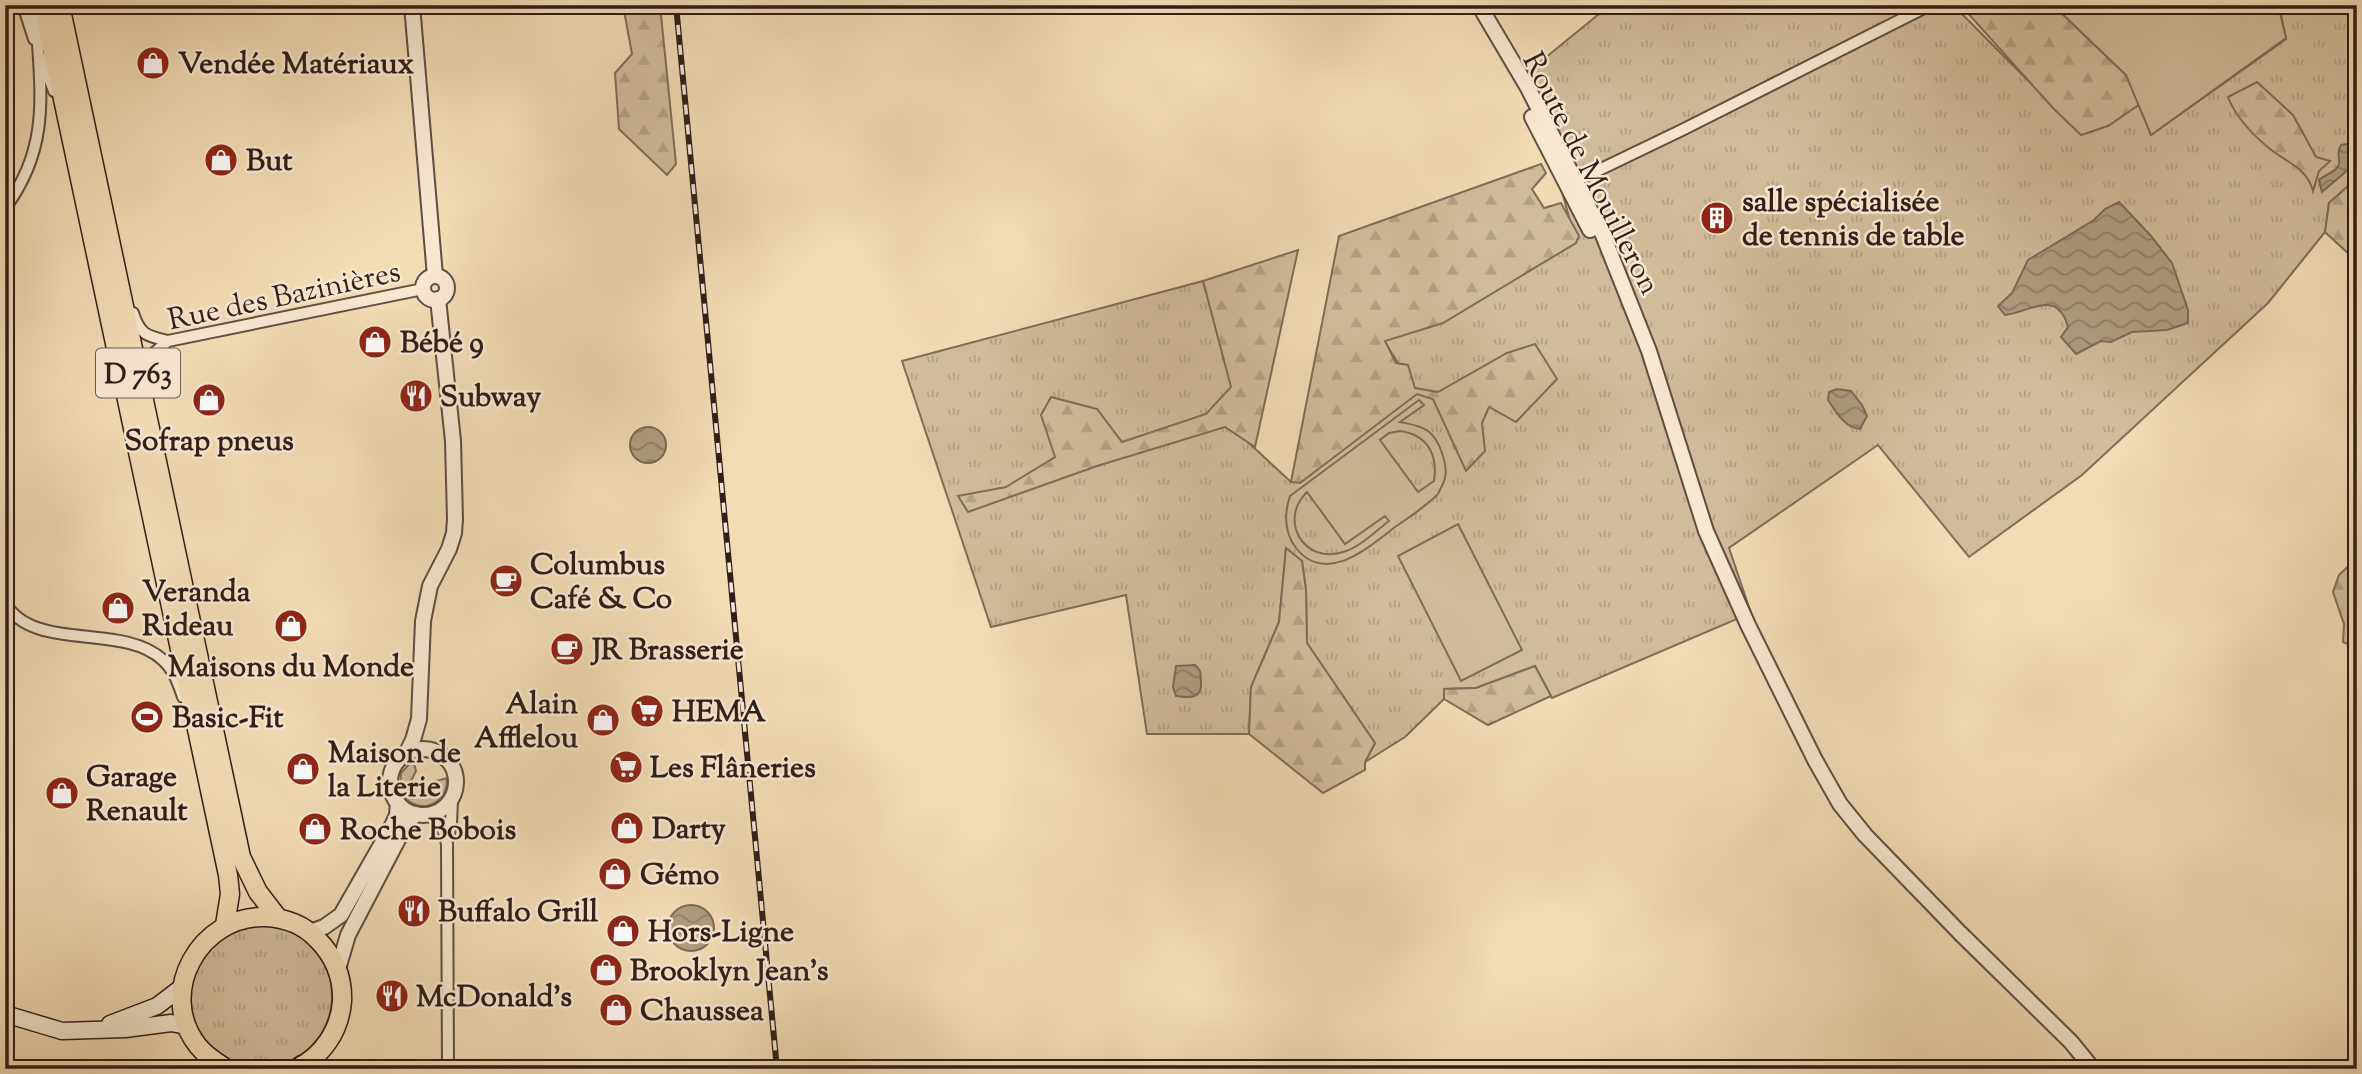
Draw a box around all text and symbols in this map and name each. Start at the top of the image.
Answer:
shop icon: Vendée Matériaux [134,44,172,82]
place label: Vendée Matériaux [178,44,414,87]
street label: Route de Mouilleron [1510,45,1670,303]
shop icon: But [202,141,240,179]
place label: But [246,141,293,184]
place label: salle spécialisée de tennis de table [1742,182,1965,259]
building icon: salle spécialisée de tennis de table [1698,199,1736,237]
street label: Rue des Bazinières [164,252,405,343]
shop icon: Bébé 9 [356,323,394,361]
place label: Bébé 9 [400,323,484,366]
road number: D 763 [96,348,180,398]
restaurant icon: Subway [397,377,435,415]
place label: Subway [440,377,541,420]
shop icon: Sofrap pneus [190,381,228,419]
place label: Sofrap pneus [124,421,294,464]
place label: Columbus Café & Co [530,545,672,622]
cafe icon: Columbus Café & Co [487,562,525,600]
place label: Veranda Rideau [142,572,251,649]
shop icon: Veranda Rideau [99,589,137,627]
shop icon: Maisons du Monde [272,607,310,645]
cafe icon: JR Brasserie [548,630,586,668]
place label: JR Brasserie [590,630,744,673]
place label: Maisons du Monde [168,647,414,690]
place label: Alain Afflelou [474,684,579,761]
supermarket icon: HEMA [628,692,666,730]
place label: HEMA [672,692,766,735]
sports icon: Basic-Fit [128,698,166,736]
place label: Basic-Fit [172,698,284,741]
shop icon: Alain Afflelou [584,701,622,739]
place label: Maison de la Literie [328,733,461,810]
supermarket icon: Les Flâneries [607,748,645,786]
place label: Les Flâneries [650,748,816,791]
shop icon: Maison de la Literie [284,750,322,788]
place label: Garage Renault [86,757,188,834]
shop icon: Garage Renault [43,774,81,812]
shop icon: Darty [608,809,646,847]
place label: Darty [652,809,726,852]
shop icon: Roche Bobois [296,810,334,848]
place label: Roche Bobois [340,810,517,853]
shop icon: Gémo [596,855,634,893]
place label: Gémo [640,855,719,898]
restaurant icon: Buffalo Grill [395,892,433,930]
place label: Buffalo Grill [438,892,599,935]
shop icon: Hors-Ligne [604,912,642,950]
place label: Hors-Ligne [648,912,794,955]
shop icon: Brooklyn Jean's [587,951,625,989]
place label: Brooklyn Jean's [630,951,829,994]
restaurant icon: McDonald's [373,977,411,1015]
place label: McDonald's [416,977,572,1020]
shop icon: Chaussea [597,991,635,1029]
place label: Chaussea [640,991,764,1034]

